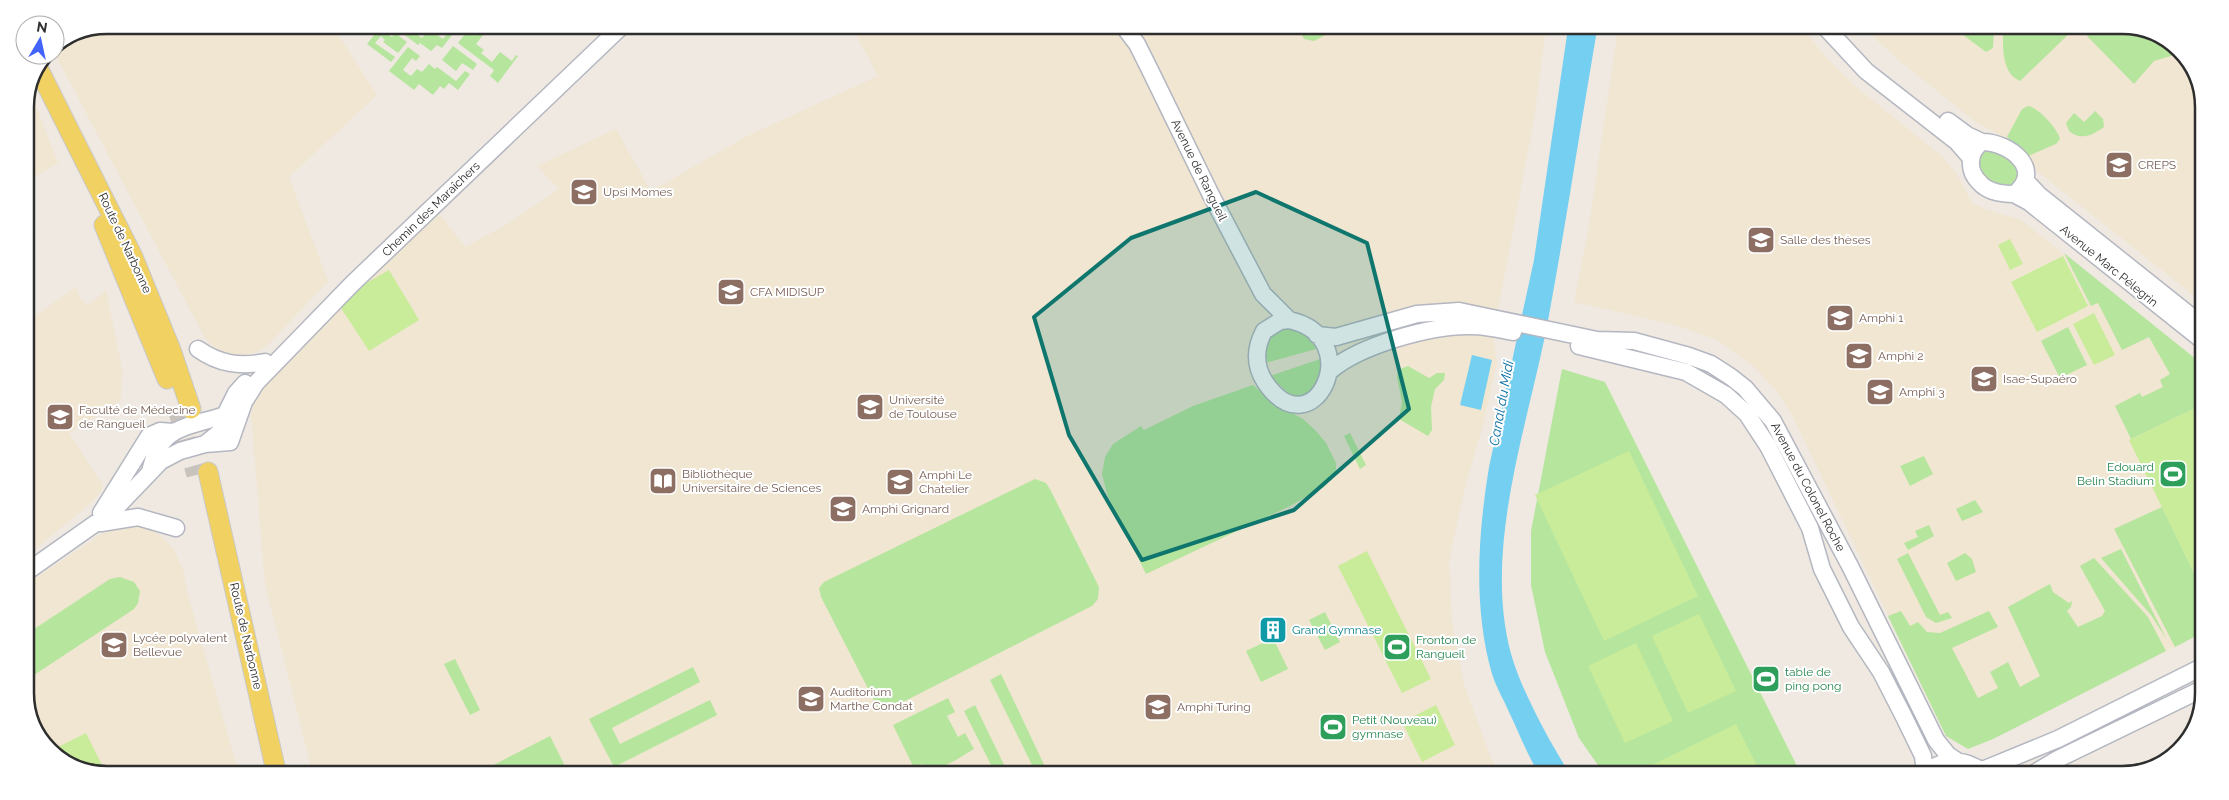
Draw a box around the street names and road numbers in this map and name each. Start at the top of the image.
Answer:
street label: Avenue de Rangueil [1168,117,1230,224]
street label: Chemin des Maraîchers [379,159,483,259]
street label: Route de Narbonne [96,191,154,295]
street label: Avenue Marc Pélegrin [2057,222,2161,310]
street label: Avenue du Colonel Roche [1768,420,1848,554]
street label: Route de Narbonne [227,581,265,691]

